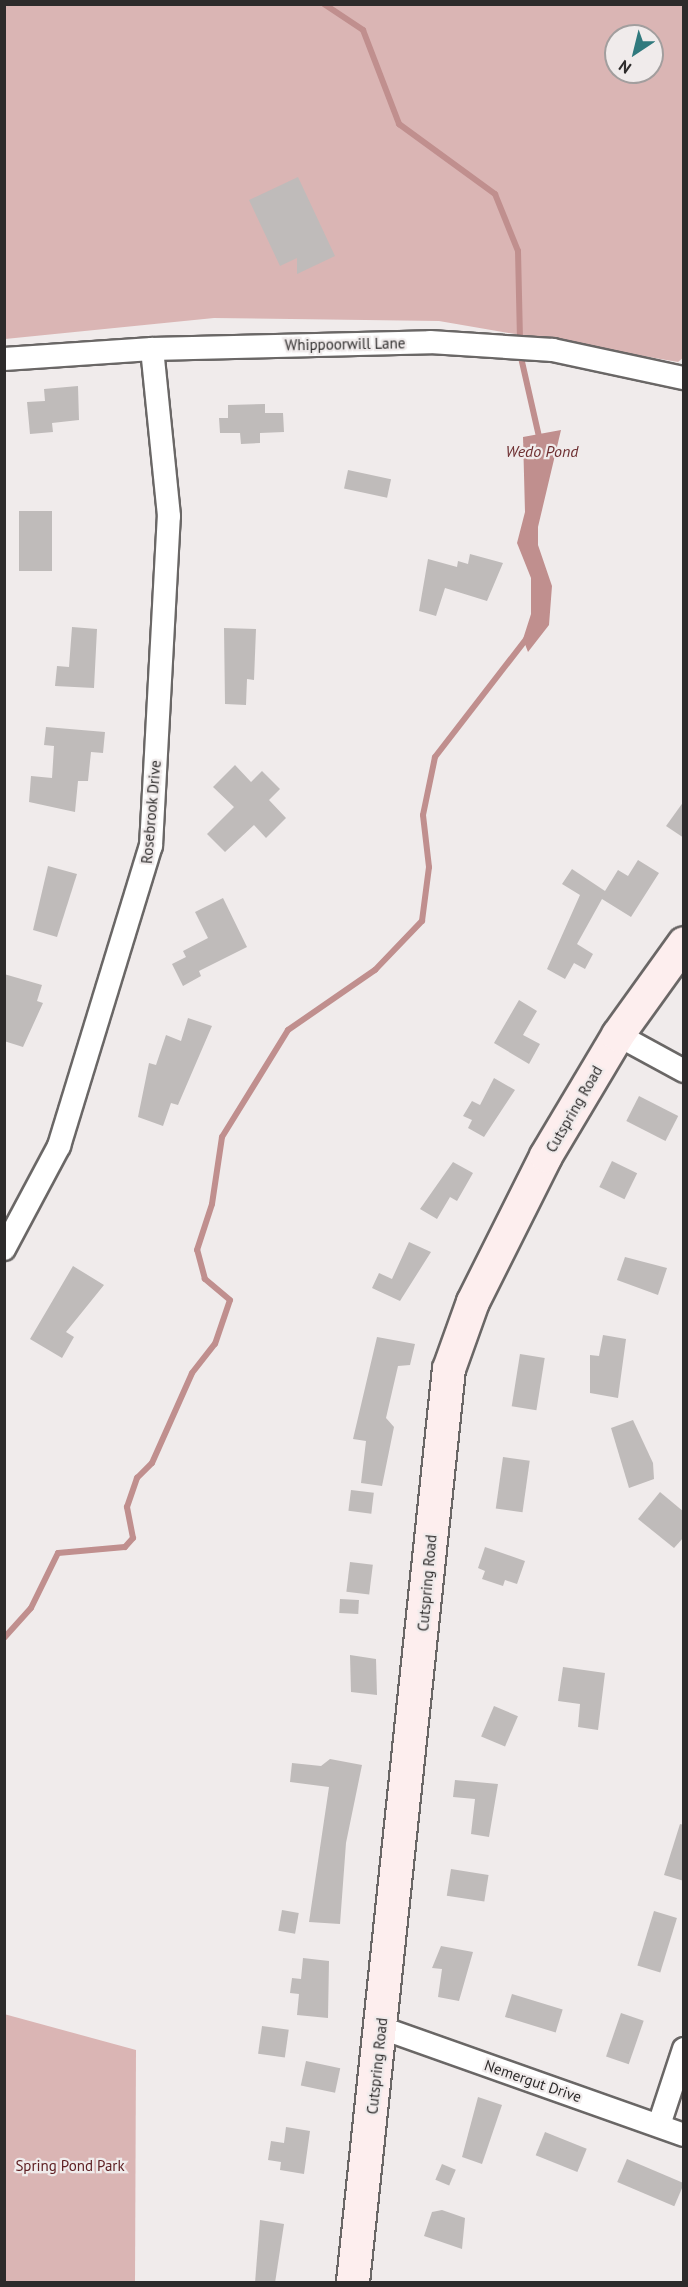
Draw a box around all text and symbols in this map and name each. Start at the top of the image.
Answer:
north arrow [604,24,664,84]
text: N [615,56,635,78]
street label: Whippoorwill Lane [285,334,405,354]
water label: Wedo Pond [506,441,578,461]
street label: Rosebrook Drive [137,759,165,865]
street label: Cutspring Road [542,1062,606,1156]
street label: Cutspring Road [414,1534,440,1632]
street label: Cutspring Road [363,2017,391,2115]
street label: Nemergut Drive [482,2056,584,2106]
park label: Spring Pond Park [15,2157,125,2175]

